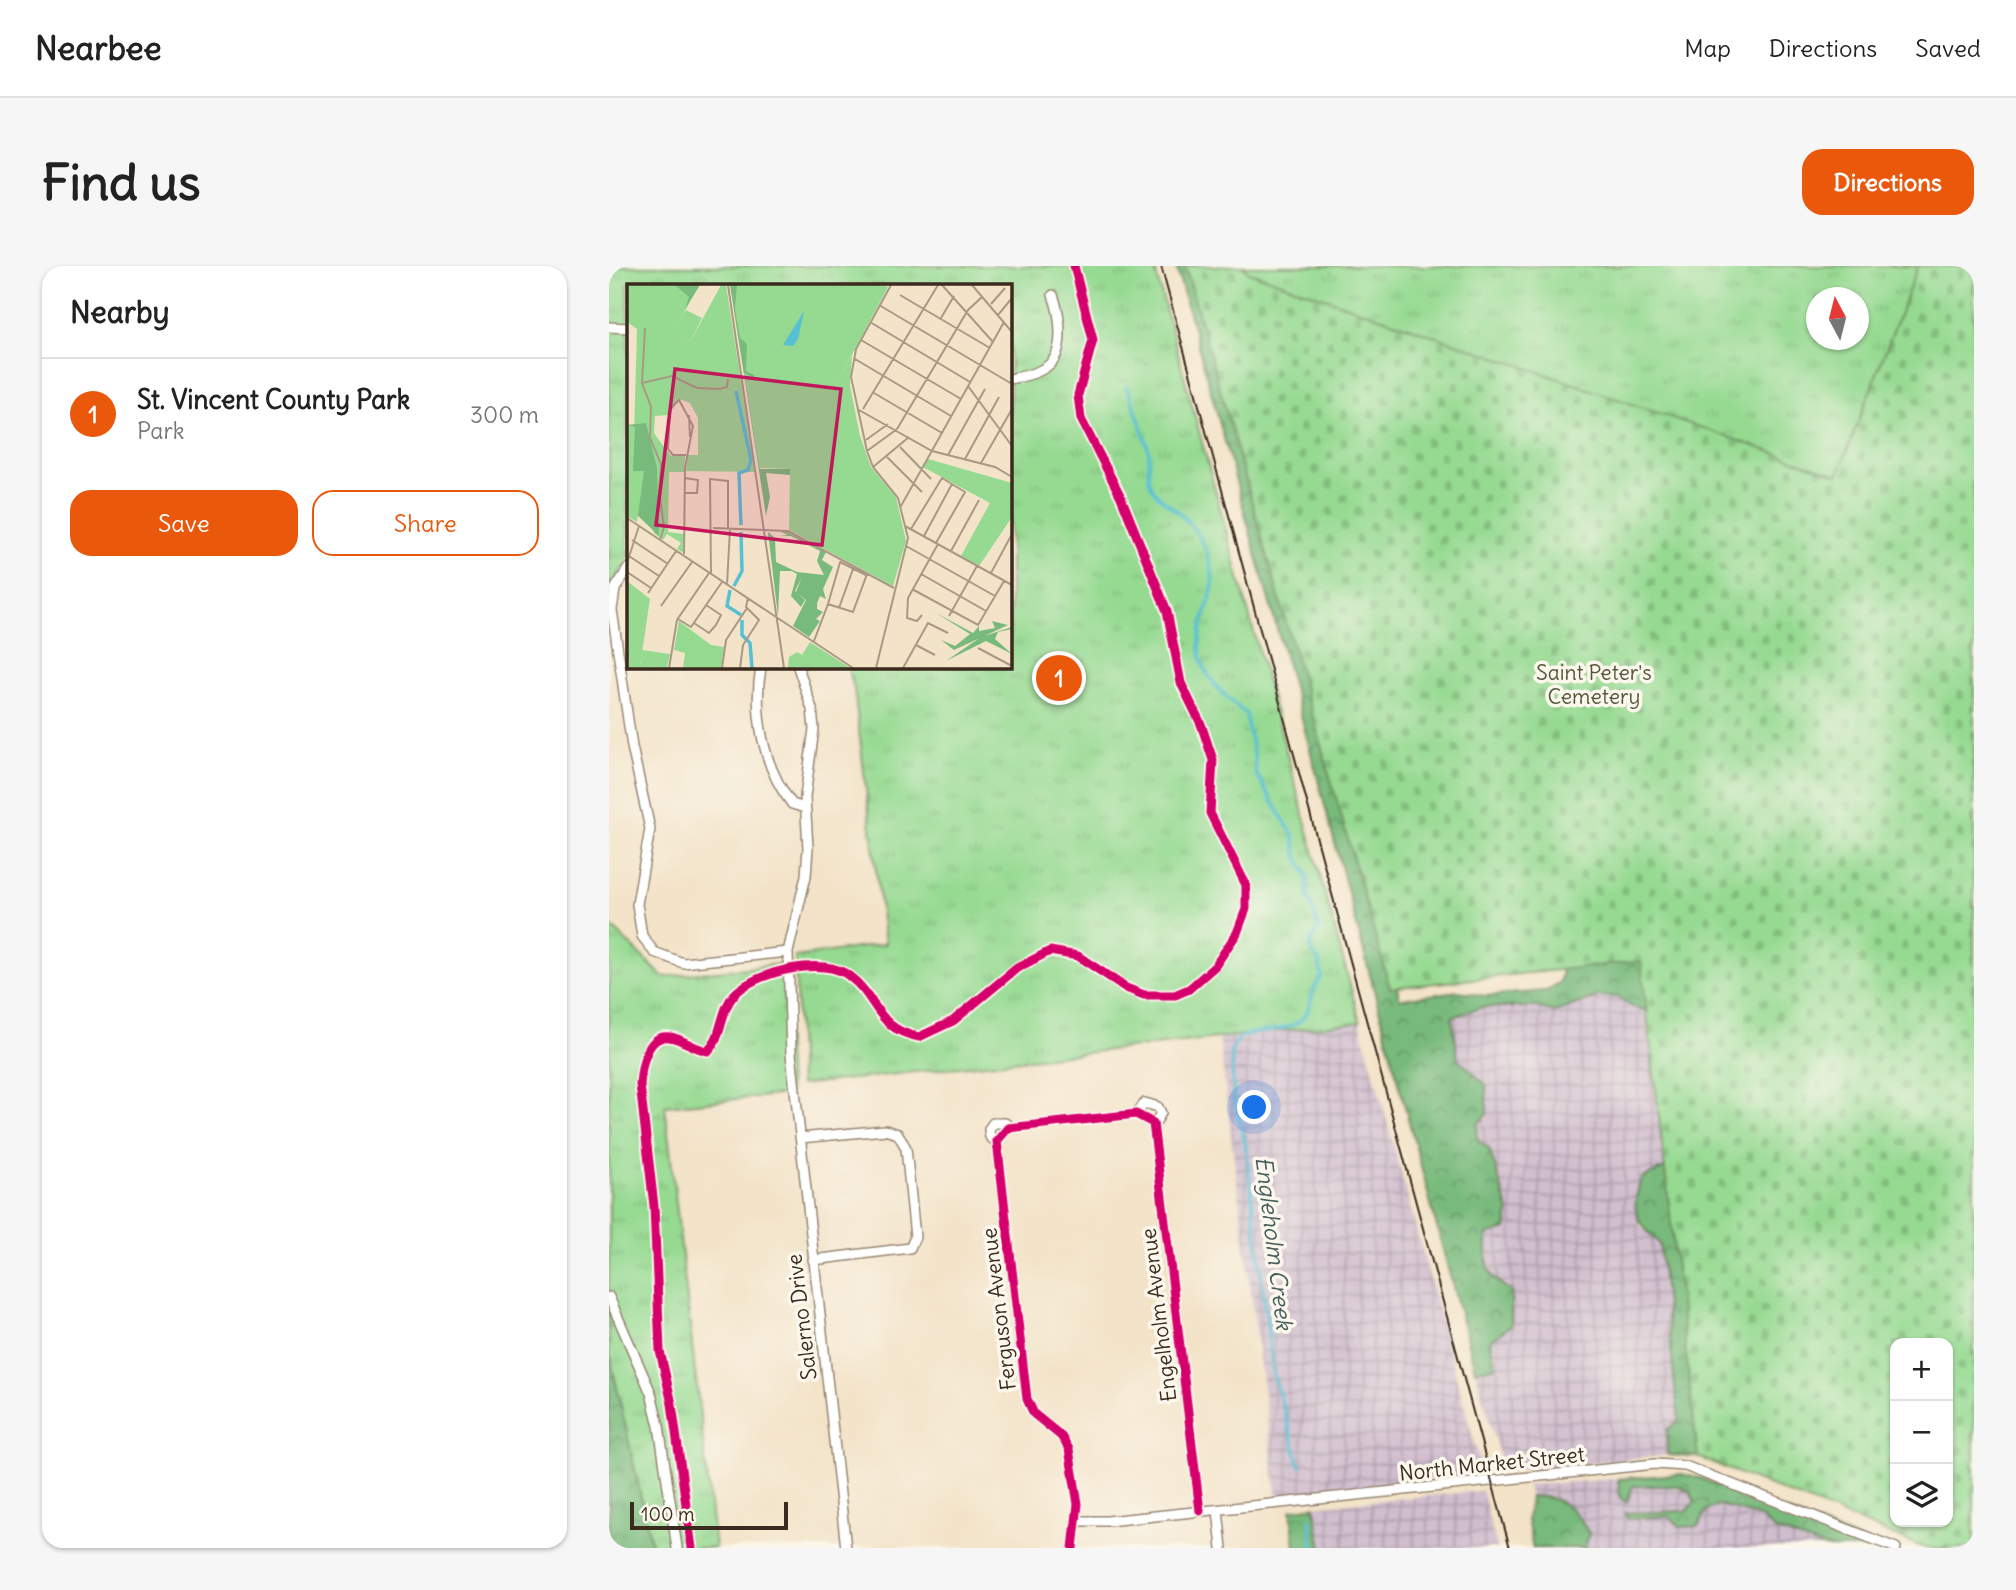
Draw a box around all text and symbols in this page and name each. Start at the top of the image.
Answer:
text: Nearbee [35,27,161,69]
text: Map [1684,33,1731,63]
text: Directions [1769,33,1877,63]
text: Saved [1915,33,1981,63]
button: Directions [1802,149,1974,215]
text: Find us [42,152,200,213]
inset map [627,284,1011,668]
north arrow [1806,287,1869,350]
text: Nearby [70,293,170,331]
text: St. Vincent County Park [137,383,410,416]
text: 1 [88,400,98,429]
text: 300 m [470,400,539,429]
text: Park [137,416,185,445]
button: Save [70,490,298,556]
button: Share [312,490,539,556]
pin: 1 [1036,652,1082,704]
park label: Saint Peter's Cemetery [1536,659,1652,710]
your location [1237,1090,1271,1124]
water label: Engleholm Creek [1249,1155,1300,1332]
street label: Ferguson Avenue [975,1226,1022,1392]
street label: Engelholm Avenue [1134,1227,1183,1403]
street label: Salerno Drive [780,1252,823,1382]
map controls [1890,1338,1953,1527]
button: + [1890,1338,1953,1401]
button: − [1890,1401,1953,1464]
street label: North Market Street [1398,1440,1586,1487]
button: layers [1890,1464,1953,1527]
scale bar [630,1499,787,1531]
text: 100 m [641,1502,695,1526]

